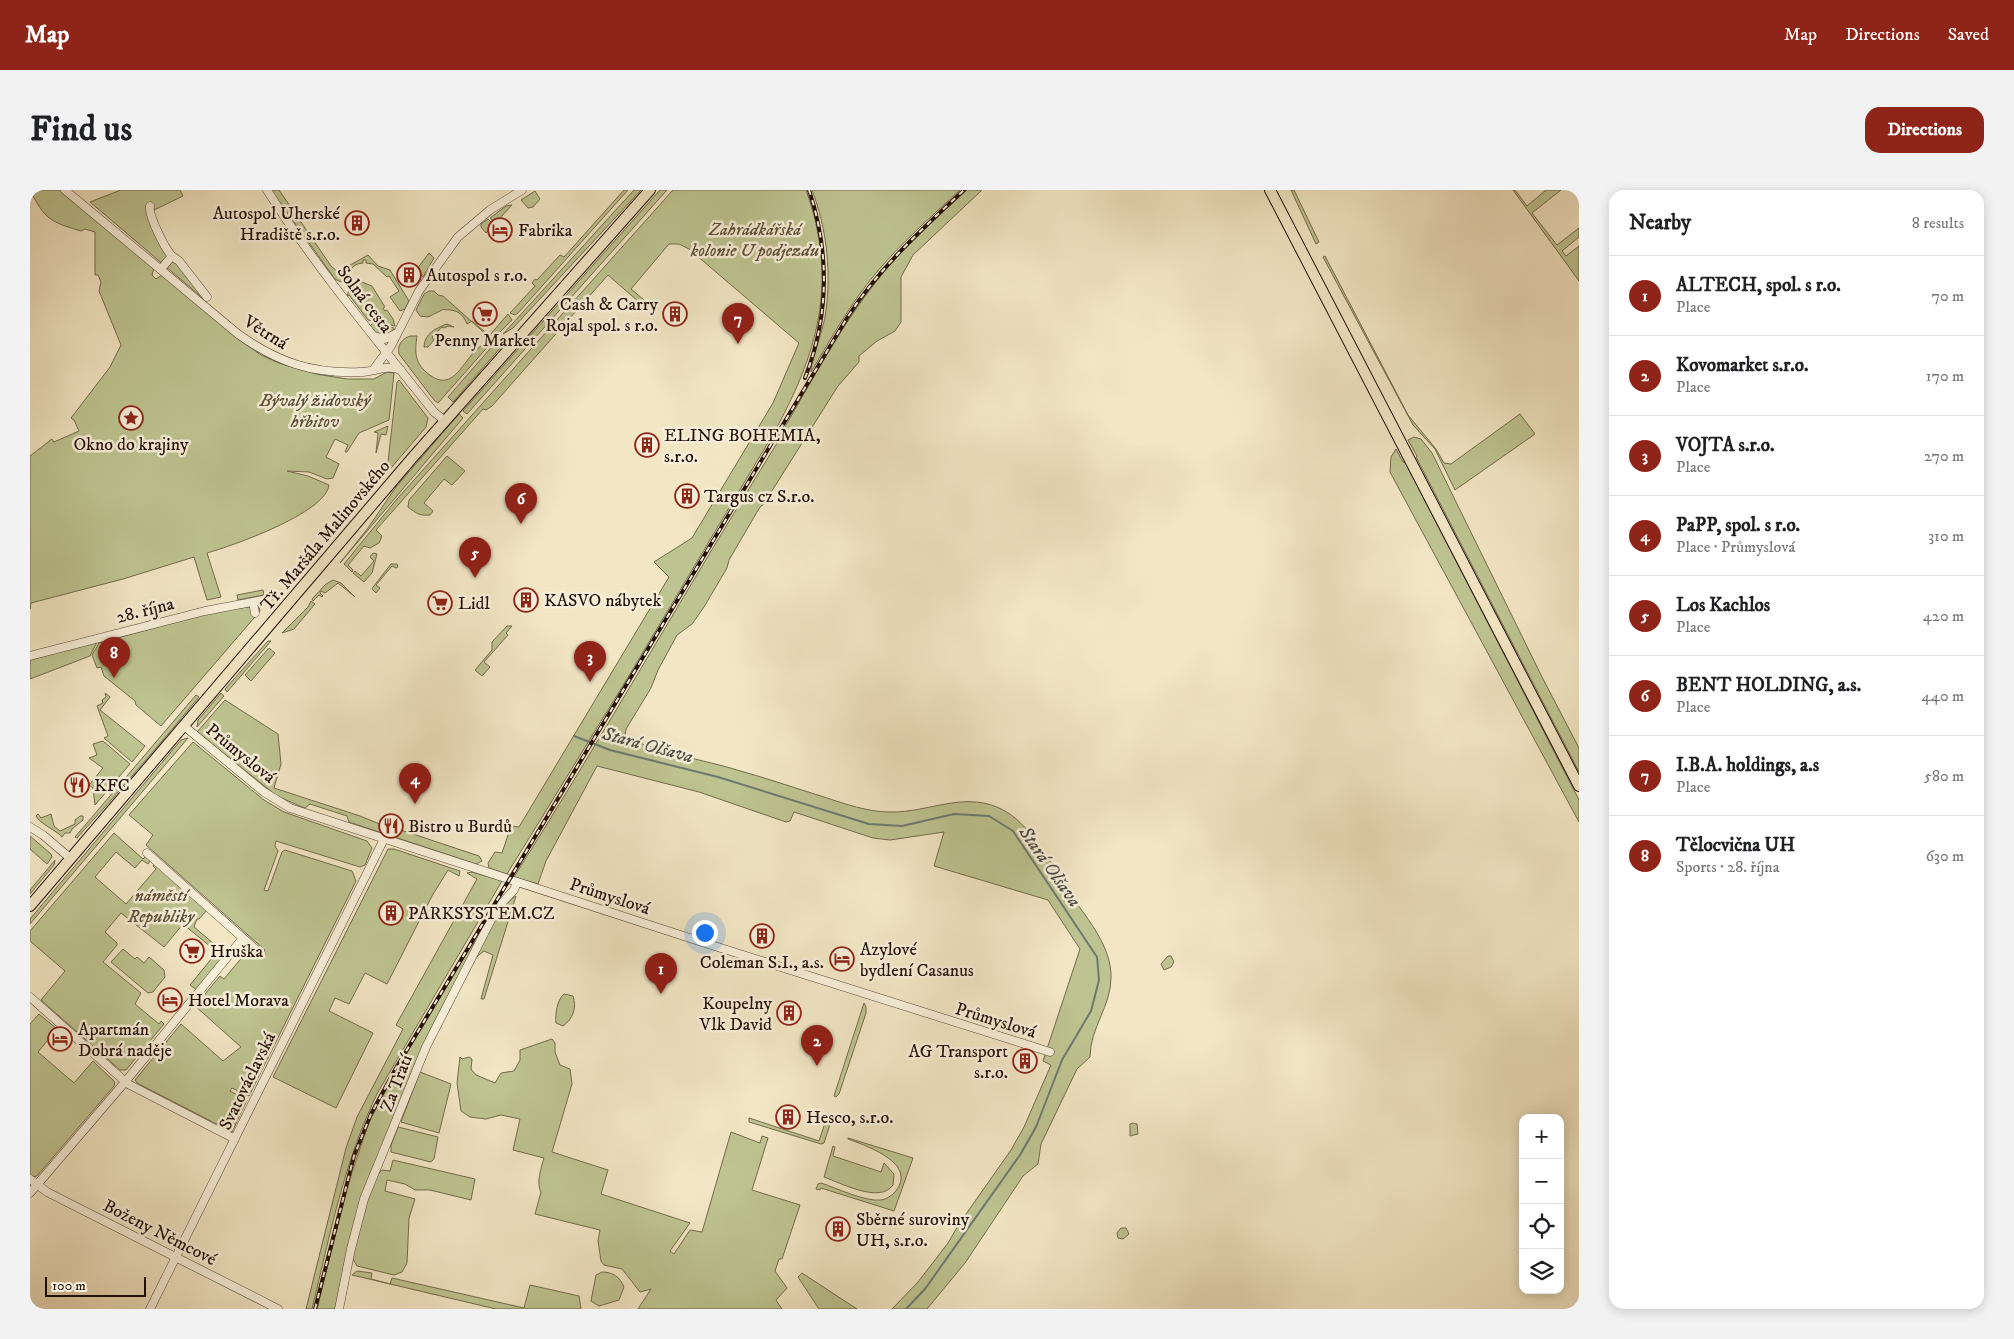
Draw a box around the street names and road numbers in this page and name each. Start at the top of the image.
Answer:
street label: Solná cesta [332,261,397,338]
street label: Větrná [238,310,292,355]
street label: Tř. Maršála Malinovského [256,456,395,616]
street label: 28. října [114,593,177,629]
street label: Průmyslová [201,719,280,789]
street label: Průmyslová [567,874,653,920]
street label: Průmyslová [953,998,1039,1044]
street label: Svatováclavská [215,1029,281,1134]
street label: Za Tratí [376,1050,418,1115]
street label: Boženy Němcové [99,1195,220,1271]

